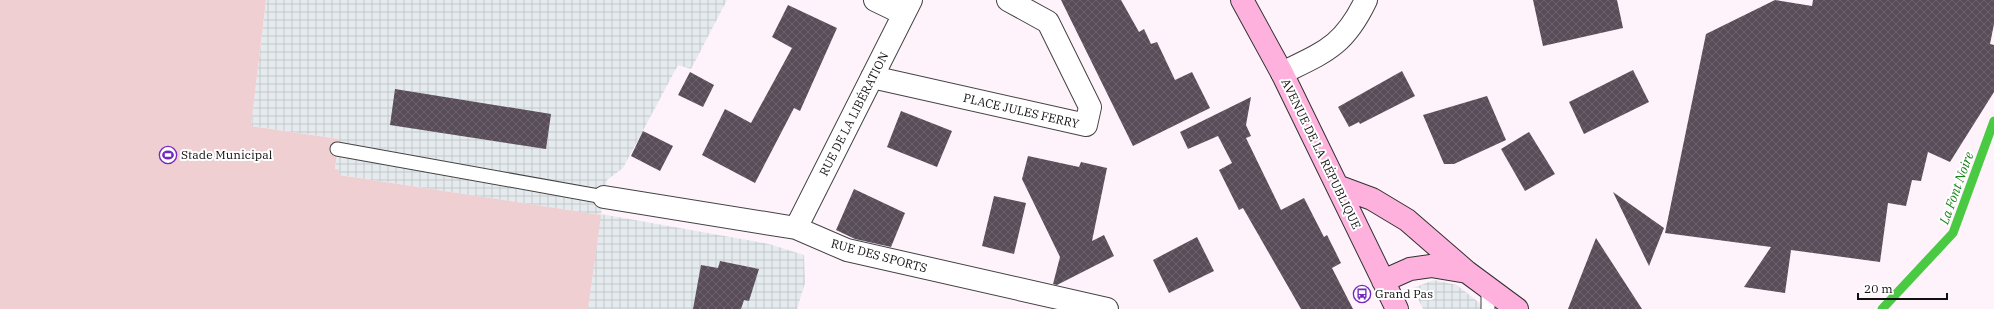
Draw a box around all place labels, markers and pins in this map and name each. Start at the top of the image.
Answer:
sports icon: Stade Municipal [158,145,178,165]
place label: Stade Municipal [181,147,273,162]
bus stop icon: Grand Pas [1352,284,1372,304]
place label: Grand Pas [1375,286,1433,301]

